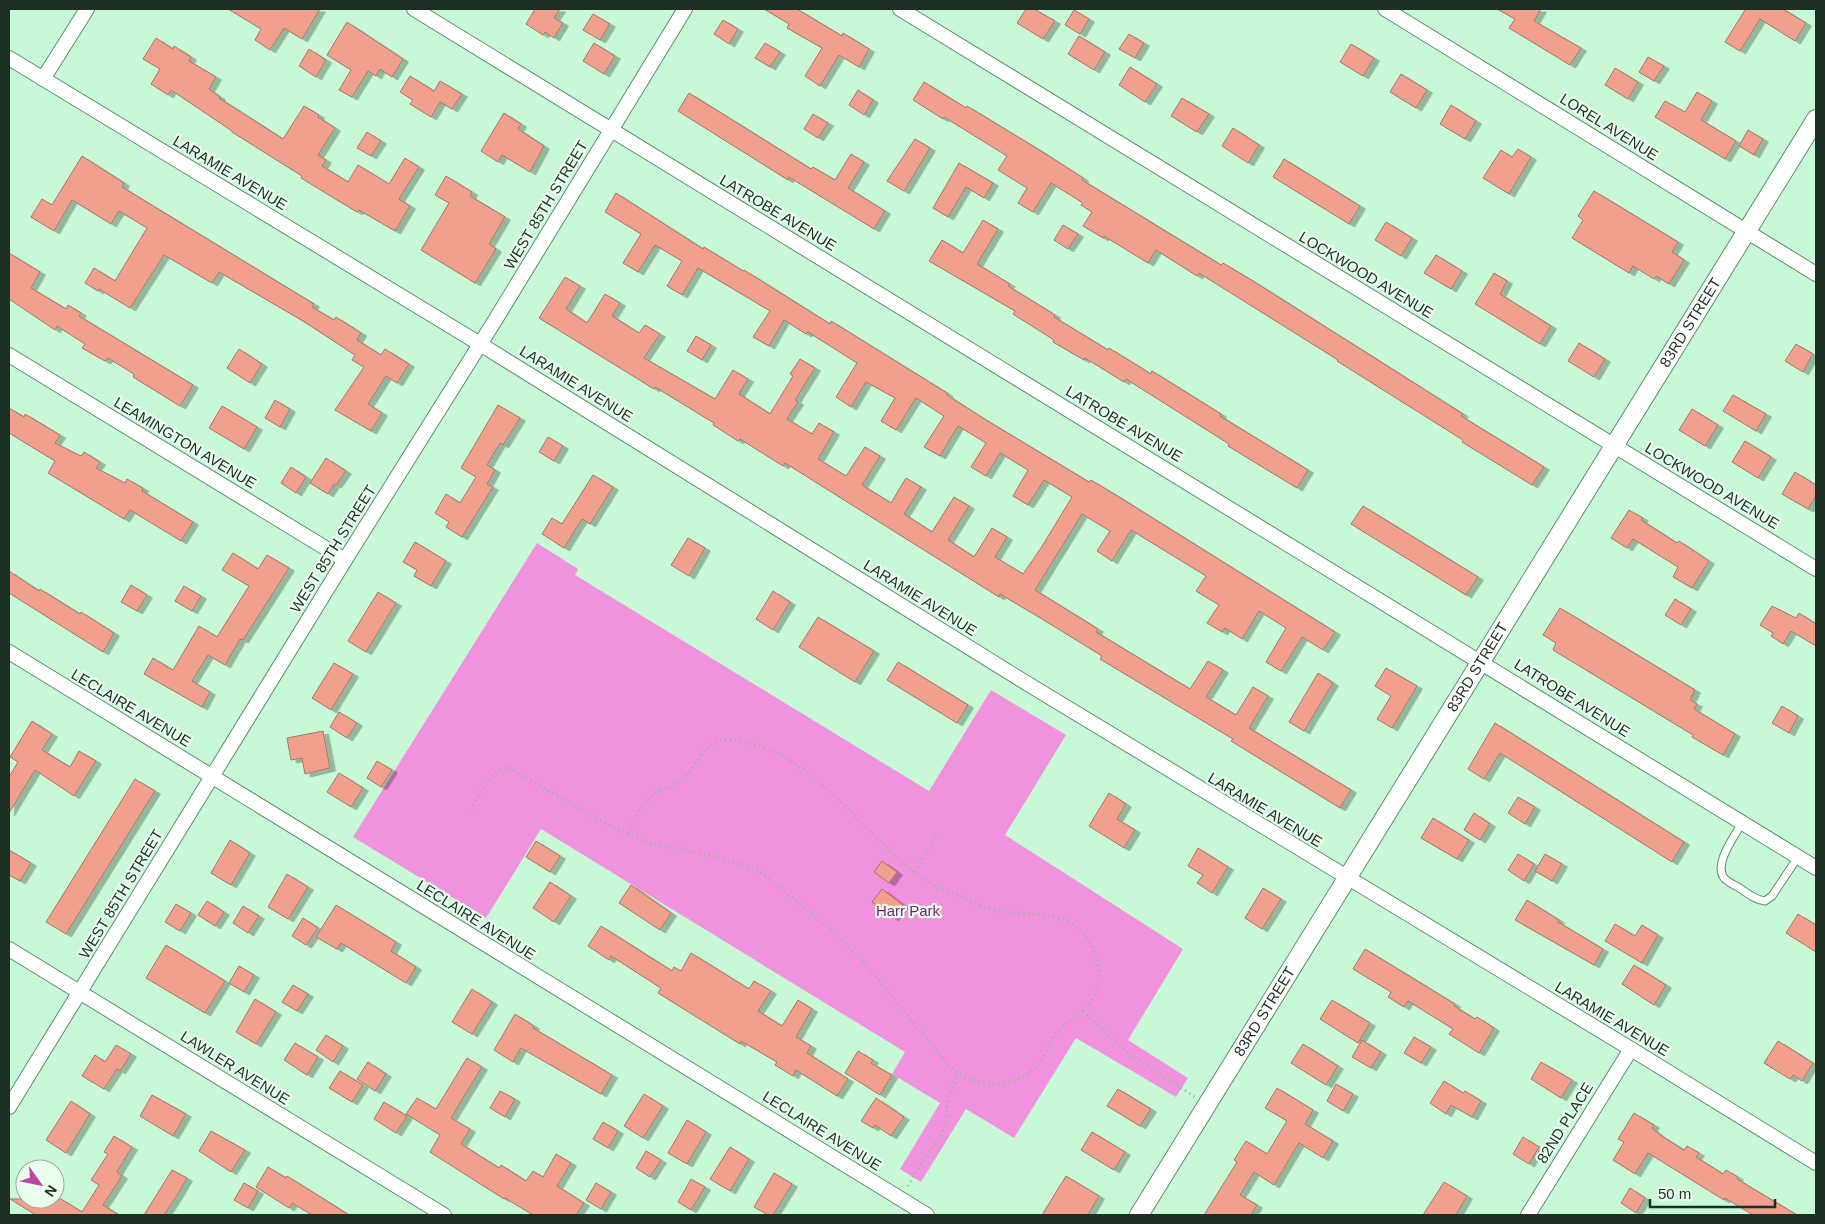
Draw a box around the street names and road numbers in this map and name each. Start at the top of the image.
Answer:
street label: LOREL AVENUE [1557,90,1661,164]
street label: LARAMIE AVENUE [170,132,290,213]
street label: WEST 85TH STREET [500,137,591,272]
street label: LATROBE AVENUE [717,171,840,254]
street label: LOCKWOOD AVENUE [1296,228,1436,321]
street label: 83RD STREET [1656,275,1724,370]
street label: LARAMIE AVENUE [517,342,636,425]
street label: LATROBE AVENUE [1063,382,1186,465]
street label: LEAMINGTON AVENUE [111,393,259,492]
street label: LOCKWOOD AVENUE [1642,439,1782,532]
street label: WEST 85TH STREET [286,482,379,616]
street label: LARAMIE AVENUE [861,556,980,639]
street label: 83RD STREET [1443,619,1511,715]
street label: LATROBE AVENUE [1511,655,1633,740]
street label: LECLAIRE AVENUE [68,665,194,750]
street label: LARAMIE AVENUE [1205,769,1325,850]
street label: WEST 85TH STREET [75,826,166,961]
street label: LECLAIRE AVENUE [414,876,539,963]
street label: 83RD STREET [1230,964,1298,1059]
street label: LARAMIE AVENUE [1552,978,1672,1059]
street label: LAWLER AVENUE [178,1027,293,1108]
street label: 82ND PLACE [1533,1079,1596,1166]
street label: LECLAIRE AVENUE [760,1087,885,1174]

